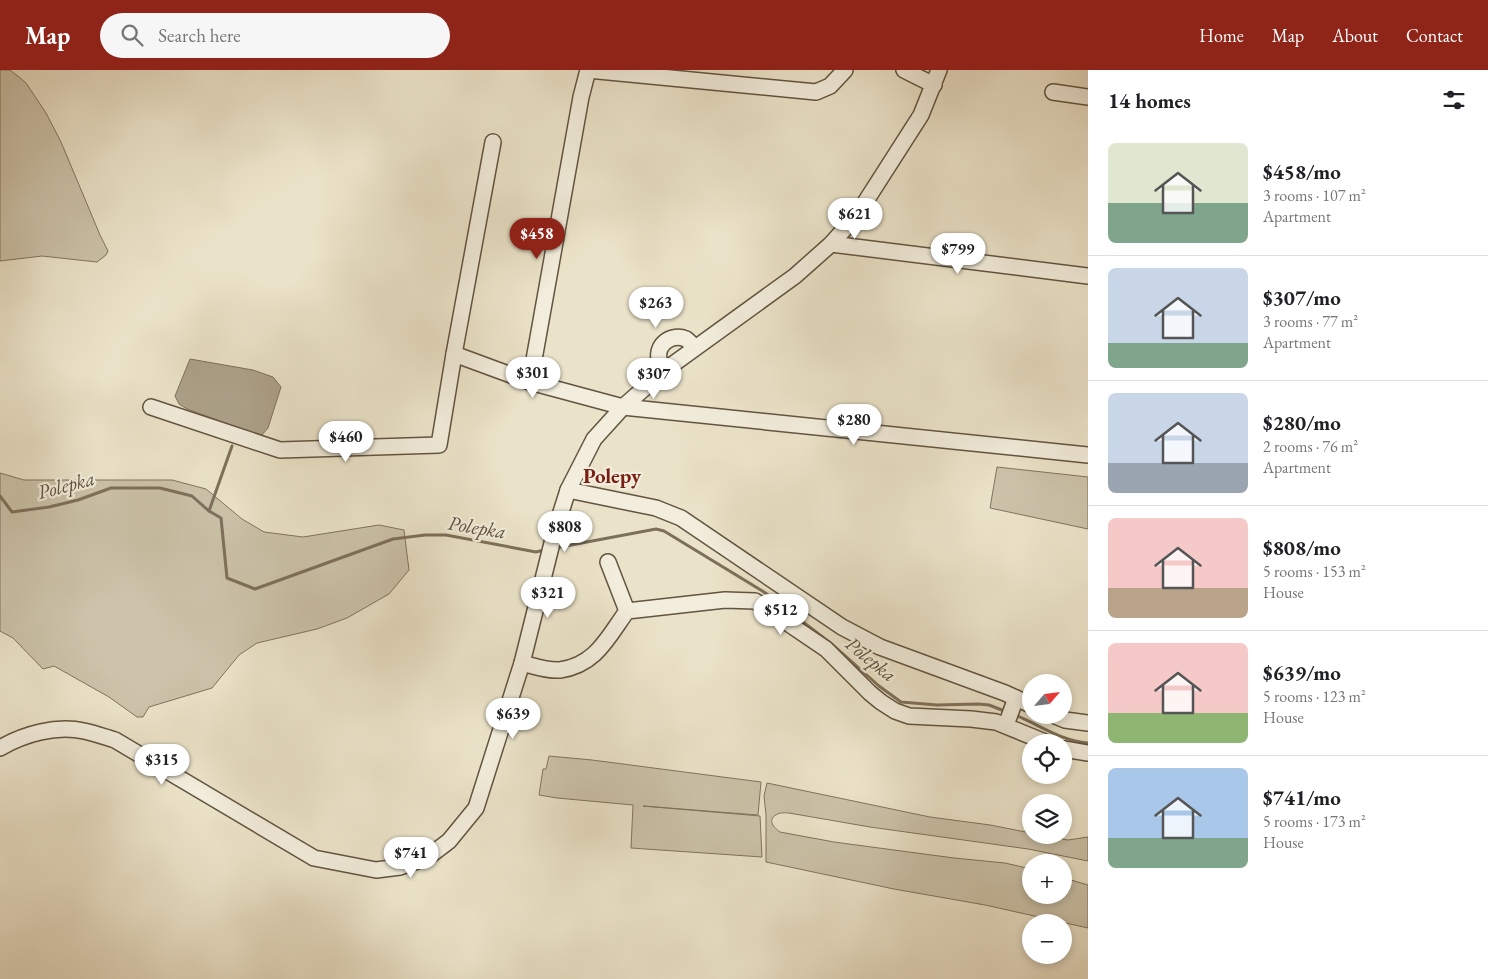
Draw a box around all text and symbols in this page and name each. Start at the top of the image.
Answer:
search box [100,13,450,58]
text: Map [25,20,70,51]
icon: search [118,21,146,49]
text: Search here [158,23,241,48]
text: Home [1199,24,1244,47]
text: Map [1272,24,1304,47]
text: About [1332,24,1378,47]
text: Contact [1406,24,1463,47]
icon: filters [1440,86,1468,114]
text: 14 homes [1108,87,1191,114]
text: $458/mo [1263,158,1341,185]
icon: home [1148,163,1208,223]
text: 3 rooms · 107 m² [1263,185,1366,206]
pin: $621 [825,198,885,240]
text: $621 [839,203,871,224]
text: Apartment [1263,206,1331,227]
pin: $458 [507,218,567,260]
text: $458 [521,223,553,244]
pin: $799 [928,232,988,275]
text: $799 [942,238,974,259]
text: $307/mo [1263,284,1341,311]
pin: $263 [626,286,686,329]
icon: home [1148,288,1208,348]
text: $263 [640,292,672,313]
text: 3 rooms · 77 m² [1263,311,1358,332]
text: Apartment [1263,332,1331,353]
pin: $301 [503,356,563,399]
pin: $307 [624,358,684,400]
text: $301 [517,362,549,383]
text: $307 [638,363,670,384]
pin: $280 [824,404,884,446]
text: $280 [838,409,870,430]
text: $280/mo [1263,409,1341,436]
icon: home [1148,413,1208,473]
pin: $460 [316,420,376,463]
text: $460 [330,426,362,447]
text: 2 rooms · 76 m² [1263,436,1358,457]
text: Apartment [1263,457,1331,478]
district label: Polepy [583,462,642,489]
water label: Polepka [34,465,98,505]
water label: Polepka [446,510,508,544]
pin: $808 [535,510,595,553]
text: $808 [549,516,581,537]
text: $808/mo [1263,534,1341,561]
icon: home [1148,538,1208,598]
text: 5 rooms · 153 m² [1263,561,1366,582]
pin: $321 [518,576,578,619]
text: $321 [532,582,564,603]
text: House [1263,582,1304,603]
pin: $512 [751,594,811,636]
text: $512 [765,599,797,620]
water label: Polepka [840,631,902,687]
text: $639/mo [1263,659,1341,686]
icon: home [1148,663,1208,723]
north arrow [1022,674,1072,724]
map controls [1022,674,1072,964]
text: 5 rooms · 123 m² [1263,686,1366,707]
pin: $639 [483,698,543,740]
text: $639 [497,703,529,724]
text: House [1263,707,1304,728]
button: locate [1022,734,1072,784]
pin: $315 [132,744,192,786]
text: $315 [146,749,178,770]
text: $741/mo [1263,784,1341,811]
icon: home [1148,788,1208,848]
button: layers [1022,794,1072,844]
text: 5 rooms · 173 m² [1263,811,1366,832]
text: House [1263,832,1304,853]
pin: $741 [381,836,441,879]
text: $741 [395,842,427,863]
button: + [1022,854,1072,904]
button: − [1022,914,1072,964]

